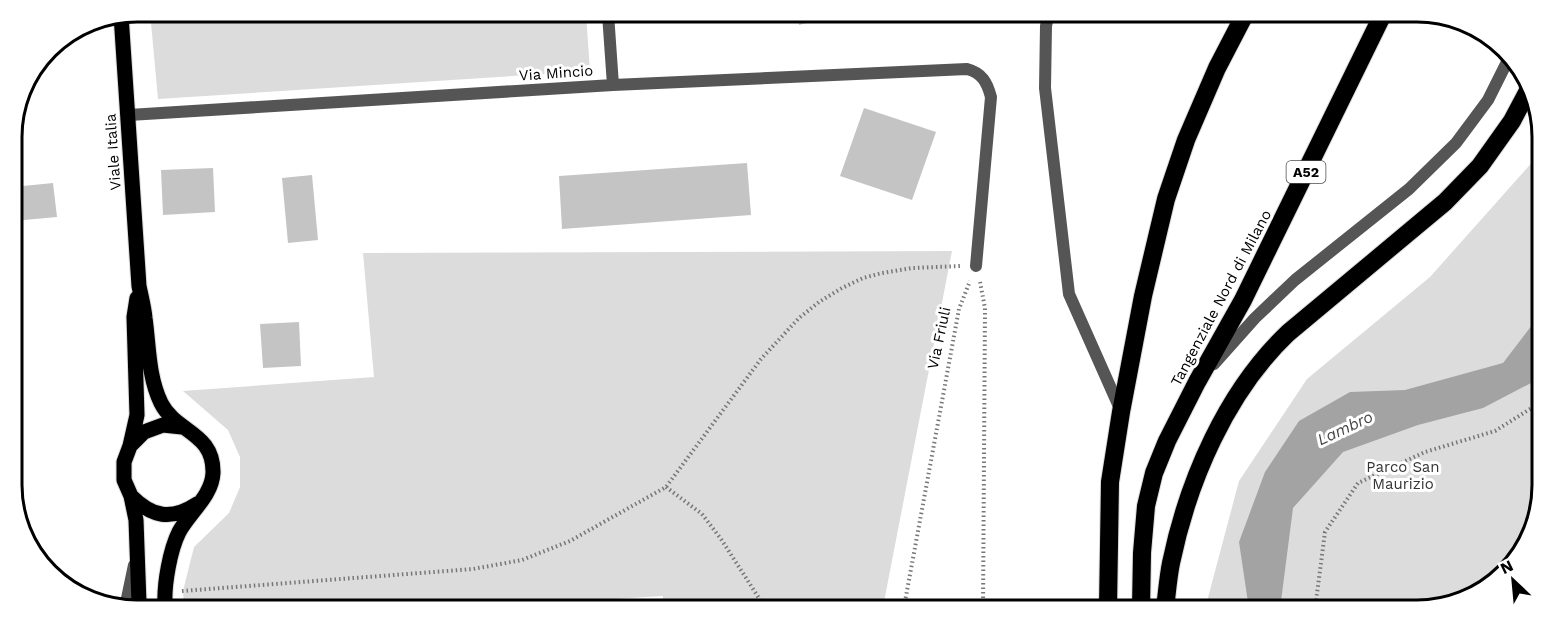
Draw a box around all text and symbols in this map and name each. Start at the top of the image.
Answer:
street label: Via Mincio [518,61,594,85]
street label: Viale Italia [101,113,125,191]
road number: A52 [1286,161,1326,183]
street label: Tangenziale Nord di Milano [1167,207,1275,389]
street label: Via Friuli [924,305,954,371]
water label: Lambro [1314,407,1376,449]
park label: Parco San Maurizio [1366,458,1440,493]
north arrow [1483,550,1543,610]
text: N [1497,556,1516,578]

